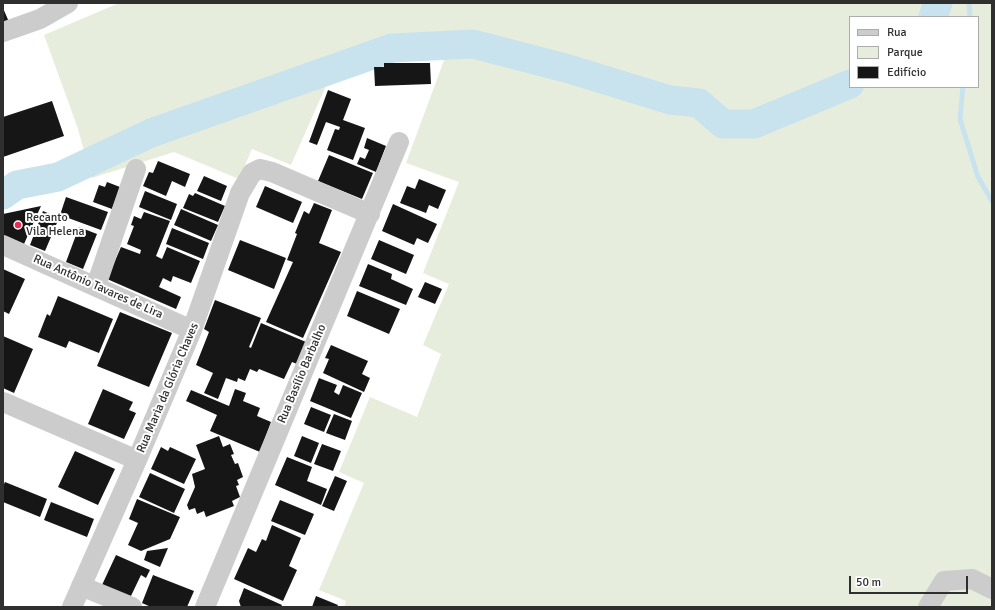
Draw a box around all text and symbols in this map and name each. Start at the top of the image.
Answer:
legend [849,16,979,88]
text: Rua [887,25,907,40]
text: Parque [887,45,923,60]
text: Edifício [887,65,926,80]
place label: Recanto Vila Helena [26,211,85,239]
marker: Recanto Vila Helena [13,220,23,230]
street label: Rua Antônio Tavares de Lira [31,252,165,322]
street label: Rua Maria da Glória Chaves [134,321,202,455]
street label: Rua Basílio Barbalho [275,322,329,426]
scale bar [851,568,970,594]
text: 50 m [856,575,881,590]

